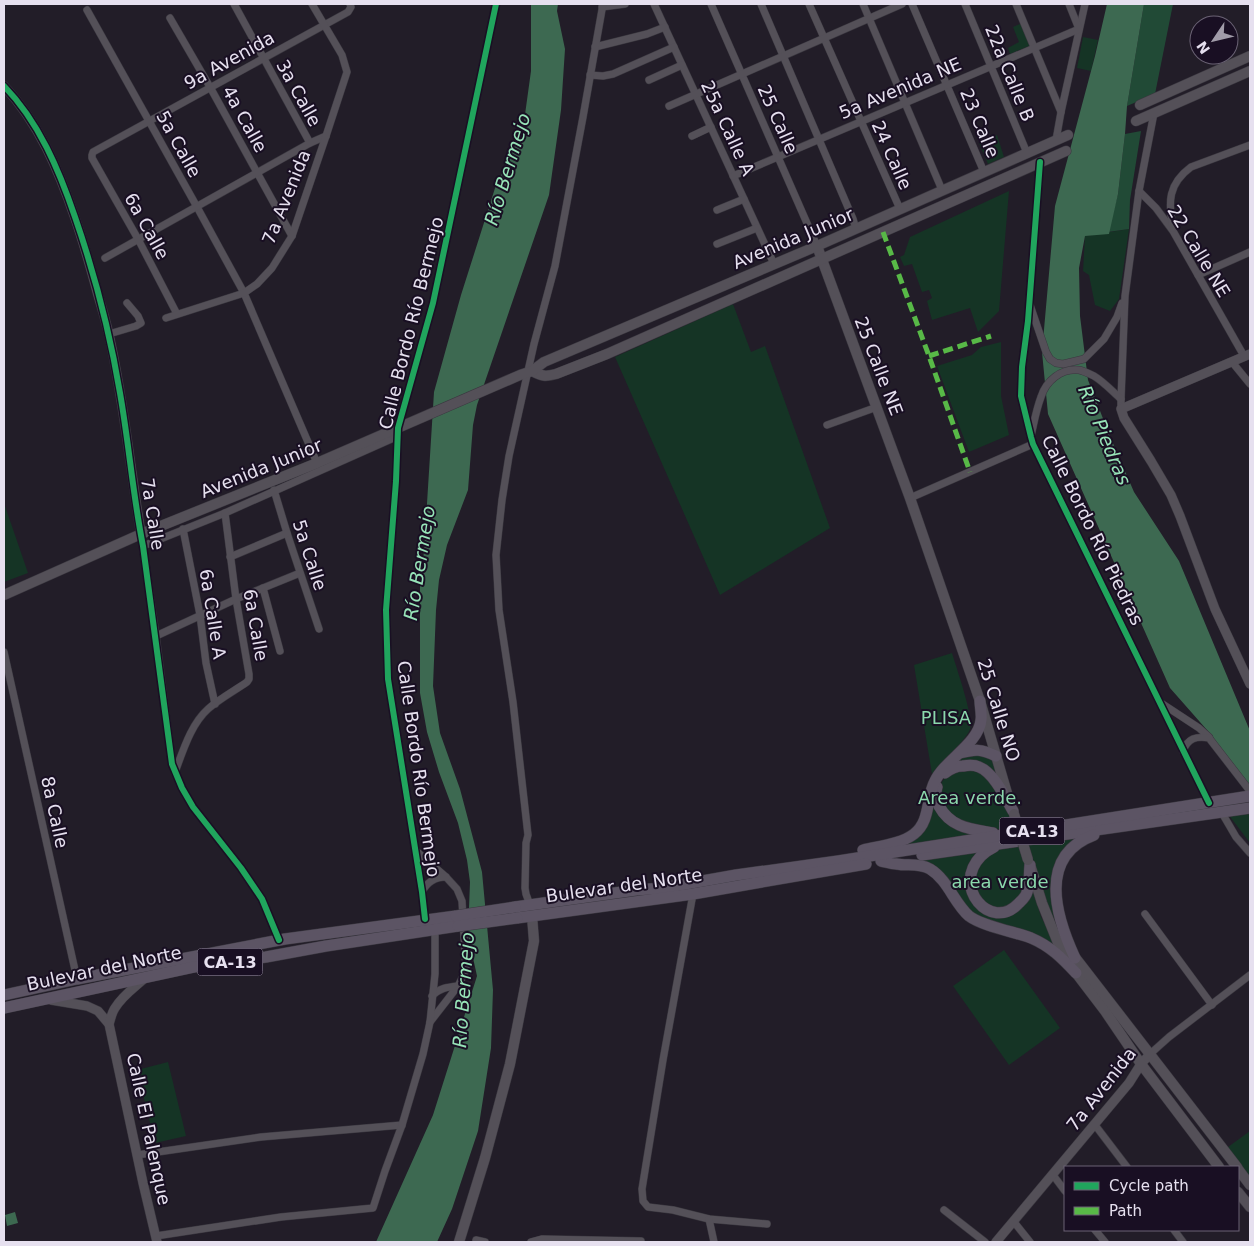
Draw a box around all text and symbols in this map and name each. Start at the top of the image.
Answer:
north arrow [1189,15,1239,65]
street label: 22a Calle B [981,22,1039,124]
street label: 9a Avenida [180,27,278,93]
text: N [1193,38,1213,57]
street label: 5a Avenida NE [836,53,964,123]
street label: 3a Calle [272,56,326,130]
street label: 25a Calle A [697,77,759,179]
street label: 25 Calle [753,81,803,157]
street label: 4a Calle [218,82,272,156]
street label: 23 Calle [956,85,1004,161]
street label: 5a Calle [152,107,206,181]
water label: Río Bermejo [480,110,534,228]
street label: 24 Calle [867,117,917,193]
street label: 7a Avenida [258,147,314,247]
street label: 6a Calle [120,189,174,263]
street label: 22 Calle NE [1163,201,1235,301]
street label: Avenida Junior [729,203,857,273]
street label: Calle Bordo Río Bermejo [374,215,448,431]
street label: 25 Calle NE [851,314,907,418]
water label: Río Piedras [1074,382,1136,488]
street label: Calle Bordo Río Piedras [1038,431,1148,629]
street label: Avenida Junior [197,434,325,502]
street label: 7a Calle [137,476,169,552]
water label: Río Bermejo [399,504,439,622]
street label: 5a Calle [289,517,331,593]
street label: 6a Calle A [196,567,231,661]
street label: 6a Calle [239,587,273,663]
street label: 25 Calle NO [973,656,1025,764]
street label: Calle Bordo Río Bermejo [393,659,445,879]
park label: PLISA [921,707,972,728]
street label: 8a Calle [37,774,73,850]
park label: Area verde. [918,787,1022,808]
road number: CA-13 [1000,818,1064,844]
street label: Bulevar del Norte [544,864,704,906]
park label: area verde [951,871,1049,892]
water label: Río Bermejo [448,931,478,1049]
street label: Bulevar del Norte [25,941,183,995]
road number: CA-13 [198,949,262,976]
street label: 7a Avenida [1062,1043,1140,1135]
street label: Calle El Palenque [123,1051,175,1207]
legend [1064,1166,1239,1231]
text: Cycle path [1109,1177,1189,1195]
text: Path [1109,1202,1142,1220]

